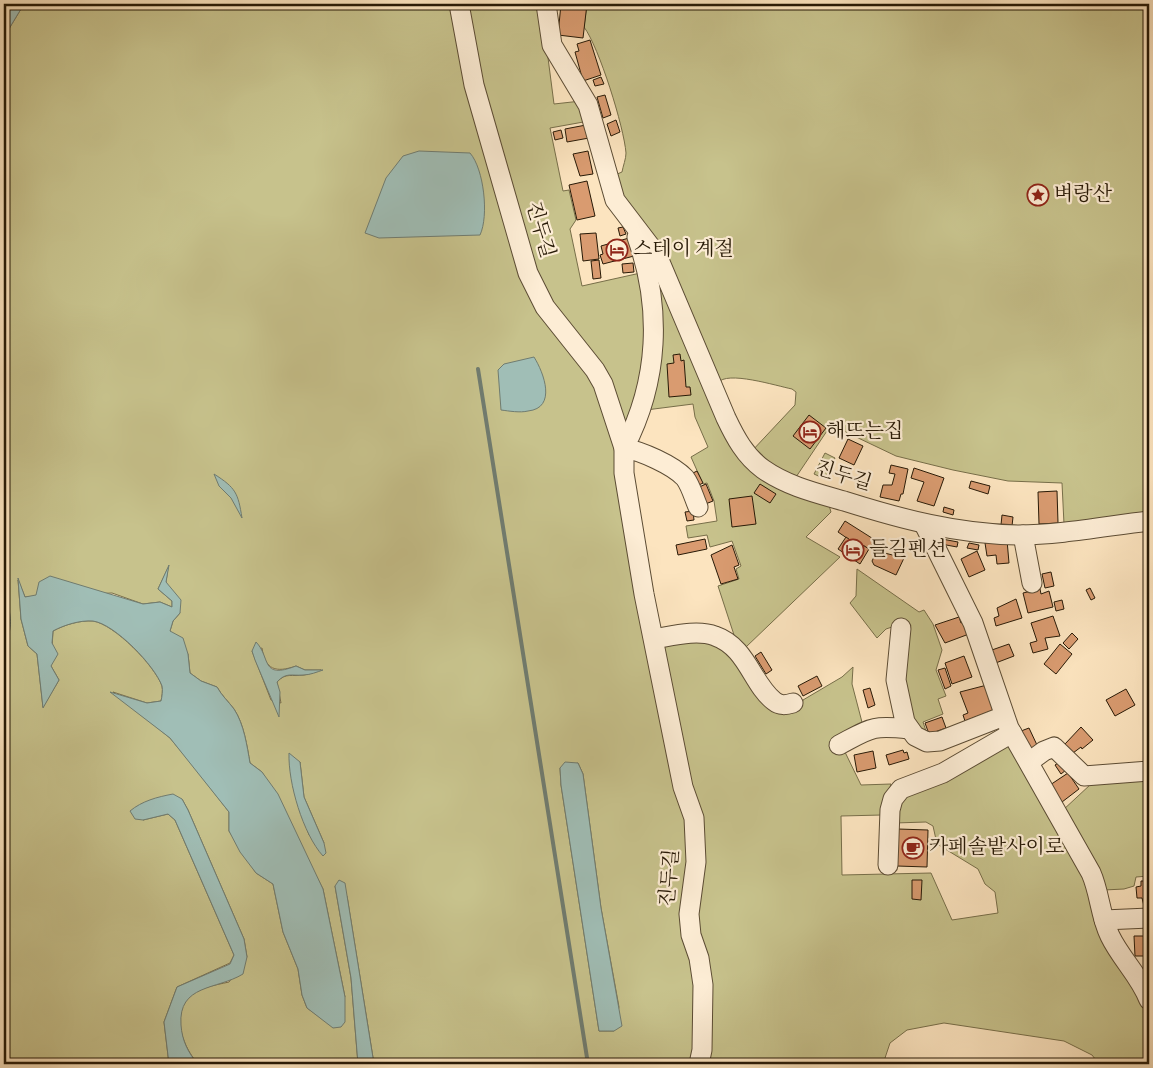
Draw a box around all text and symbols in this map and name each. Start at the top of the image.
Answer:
place label: 벼랑산 [1054,181,1113,210]
place icon: 벼랑산 [1026,183,1050,207]
street label: 진두길 [517,198,561,262]
place label: 스테이 계절 [633,236,734,265]
hotel icon: 스테이 계절 [605,238,629,262]
place label: 해뜨는집 [826,418,903,447]
hotel icon: 해뜨는집 [798,420,822,444]
street label: 진두길 [811,455,875,499]
place label: 들길펜션 [869,536,946,565]
hotel icon: 들길펜션 [841,538,865,562]
place label: 카페솔밭사이로 [929,834,1064,863]
cafe icon: 카페솔밭사이로 [901,836,925,860]
street label: 진두길 [654,848,688,908]

